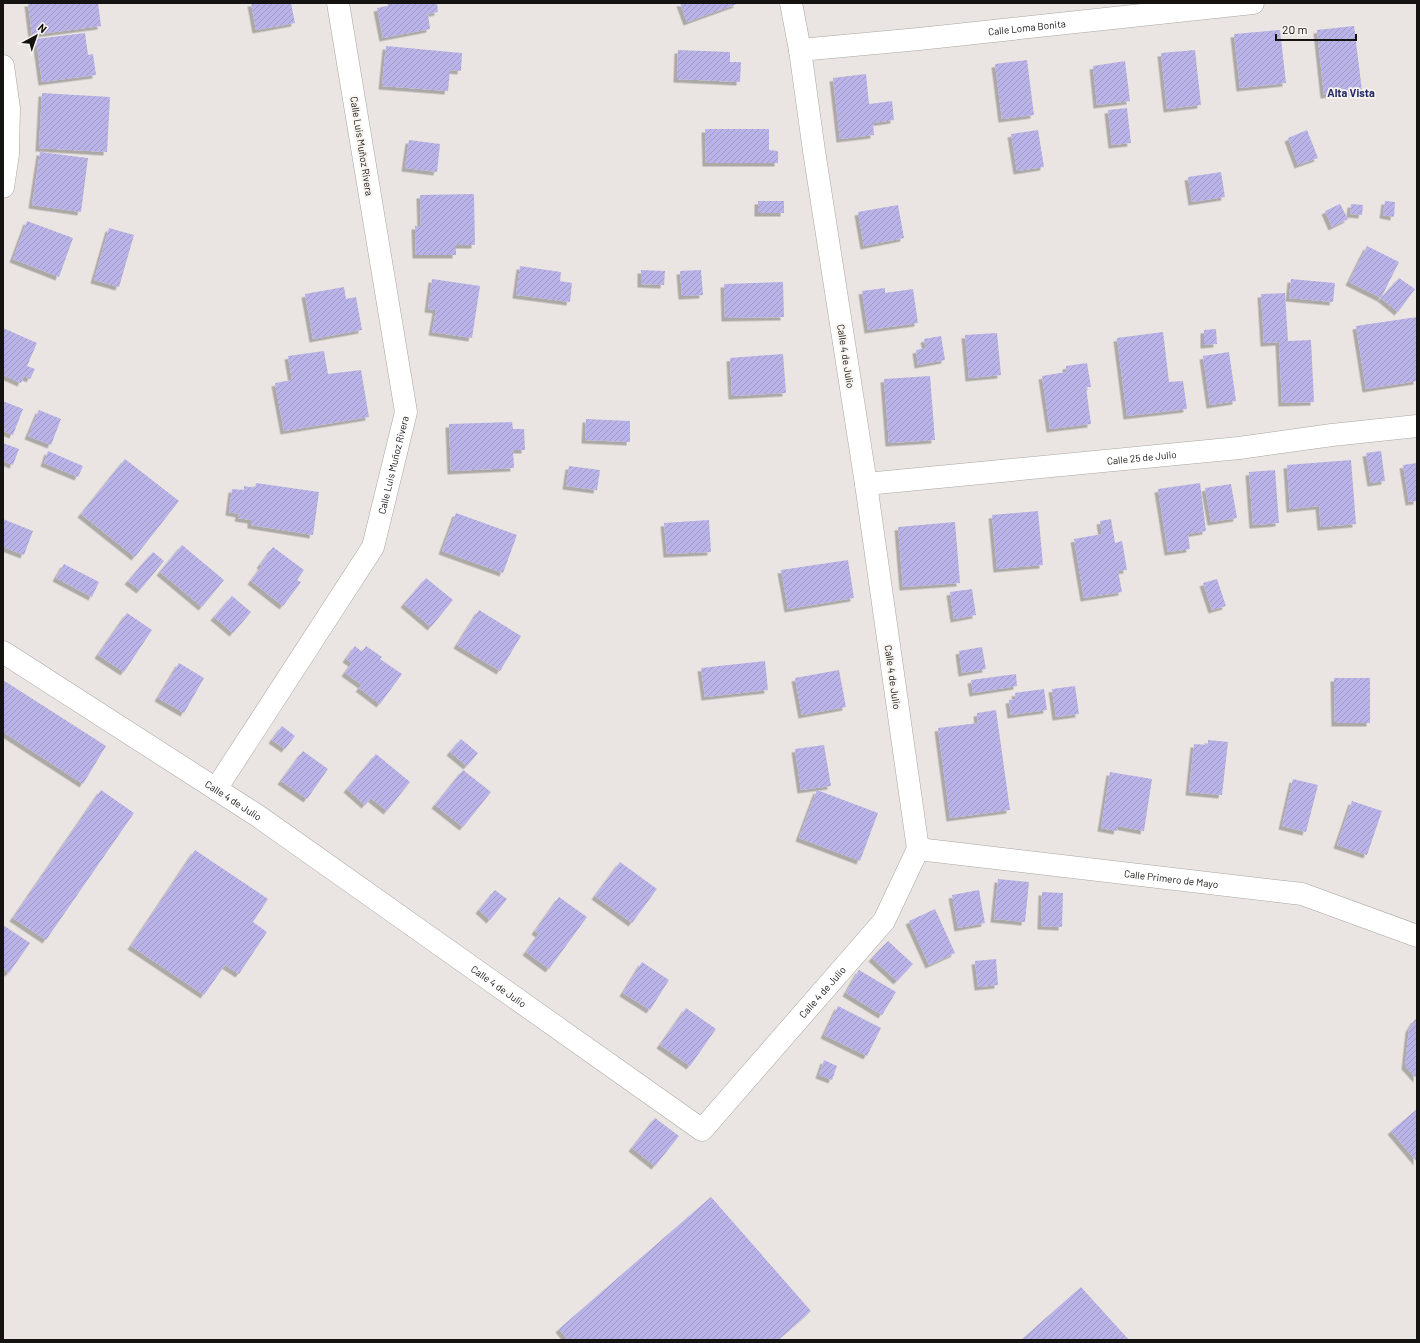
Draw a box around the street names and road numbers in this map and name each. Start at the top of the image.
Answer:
street label: Calle Loma Bonita [987,17,1066,38]
street label: Calle Luis Muñoz Rivera [348,95,376,197]
street label: Calle 4 de Julio [835,323,857,389]
street label: Calle Luis Muñoz Rivera [375,415,411,515]
street label: Calle 25 de Julio [1106,448,1177,467]
street label: Calle 4 de Julio [883,644,903,710]
street label: Calle 4 de Julio [203,778,264,823]
street label: Calle Primero de Mayo [1124,867,1219,890]
street label: Calle 4 de Julio [469,963,529,1010]
street label: Calle 4 de Julio [796,964,848,1020]

